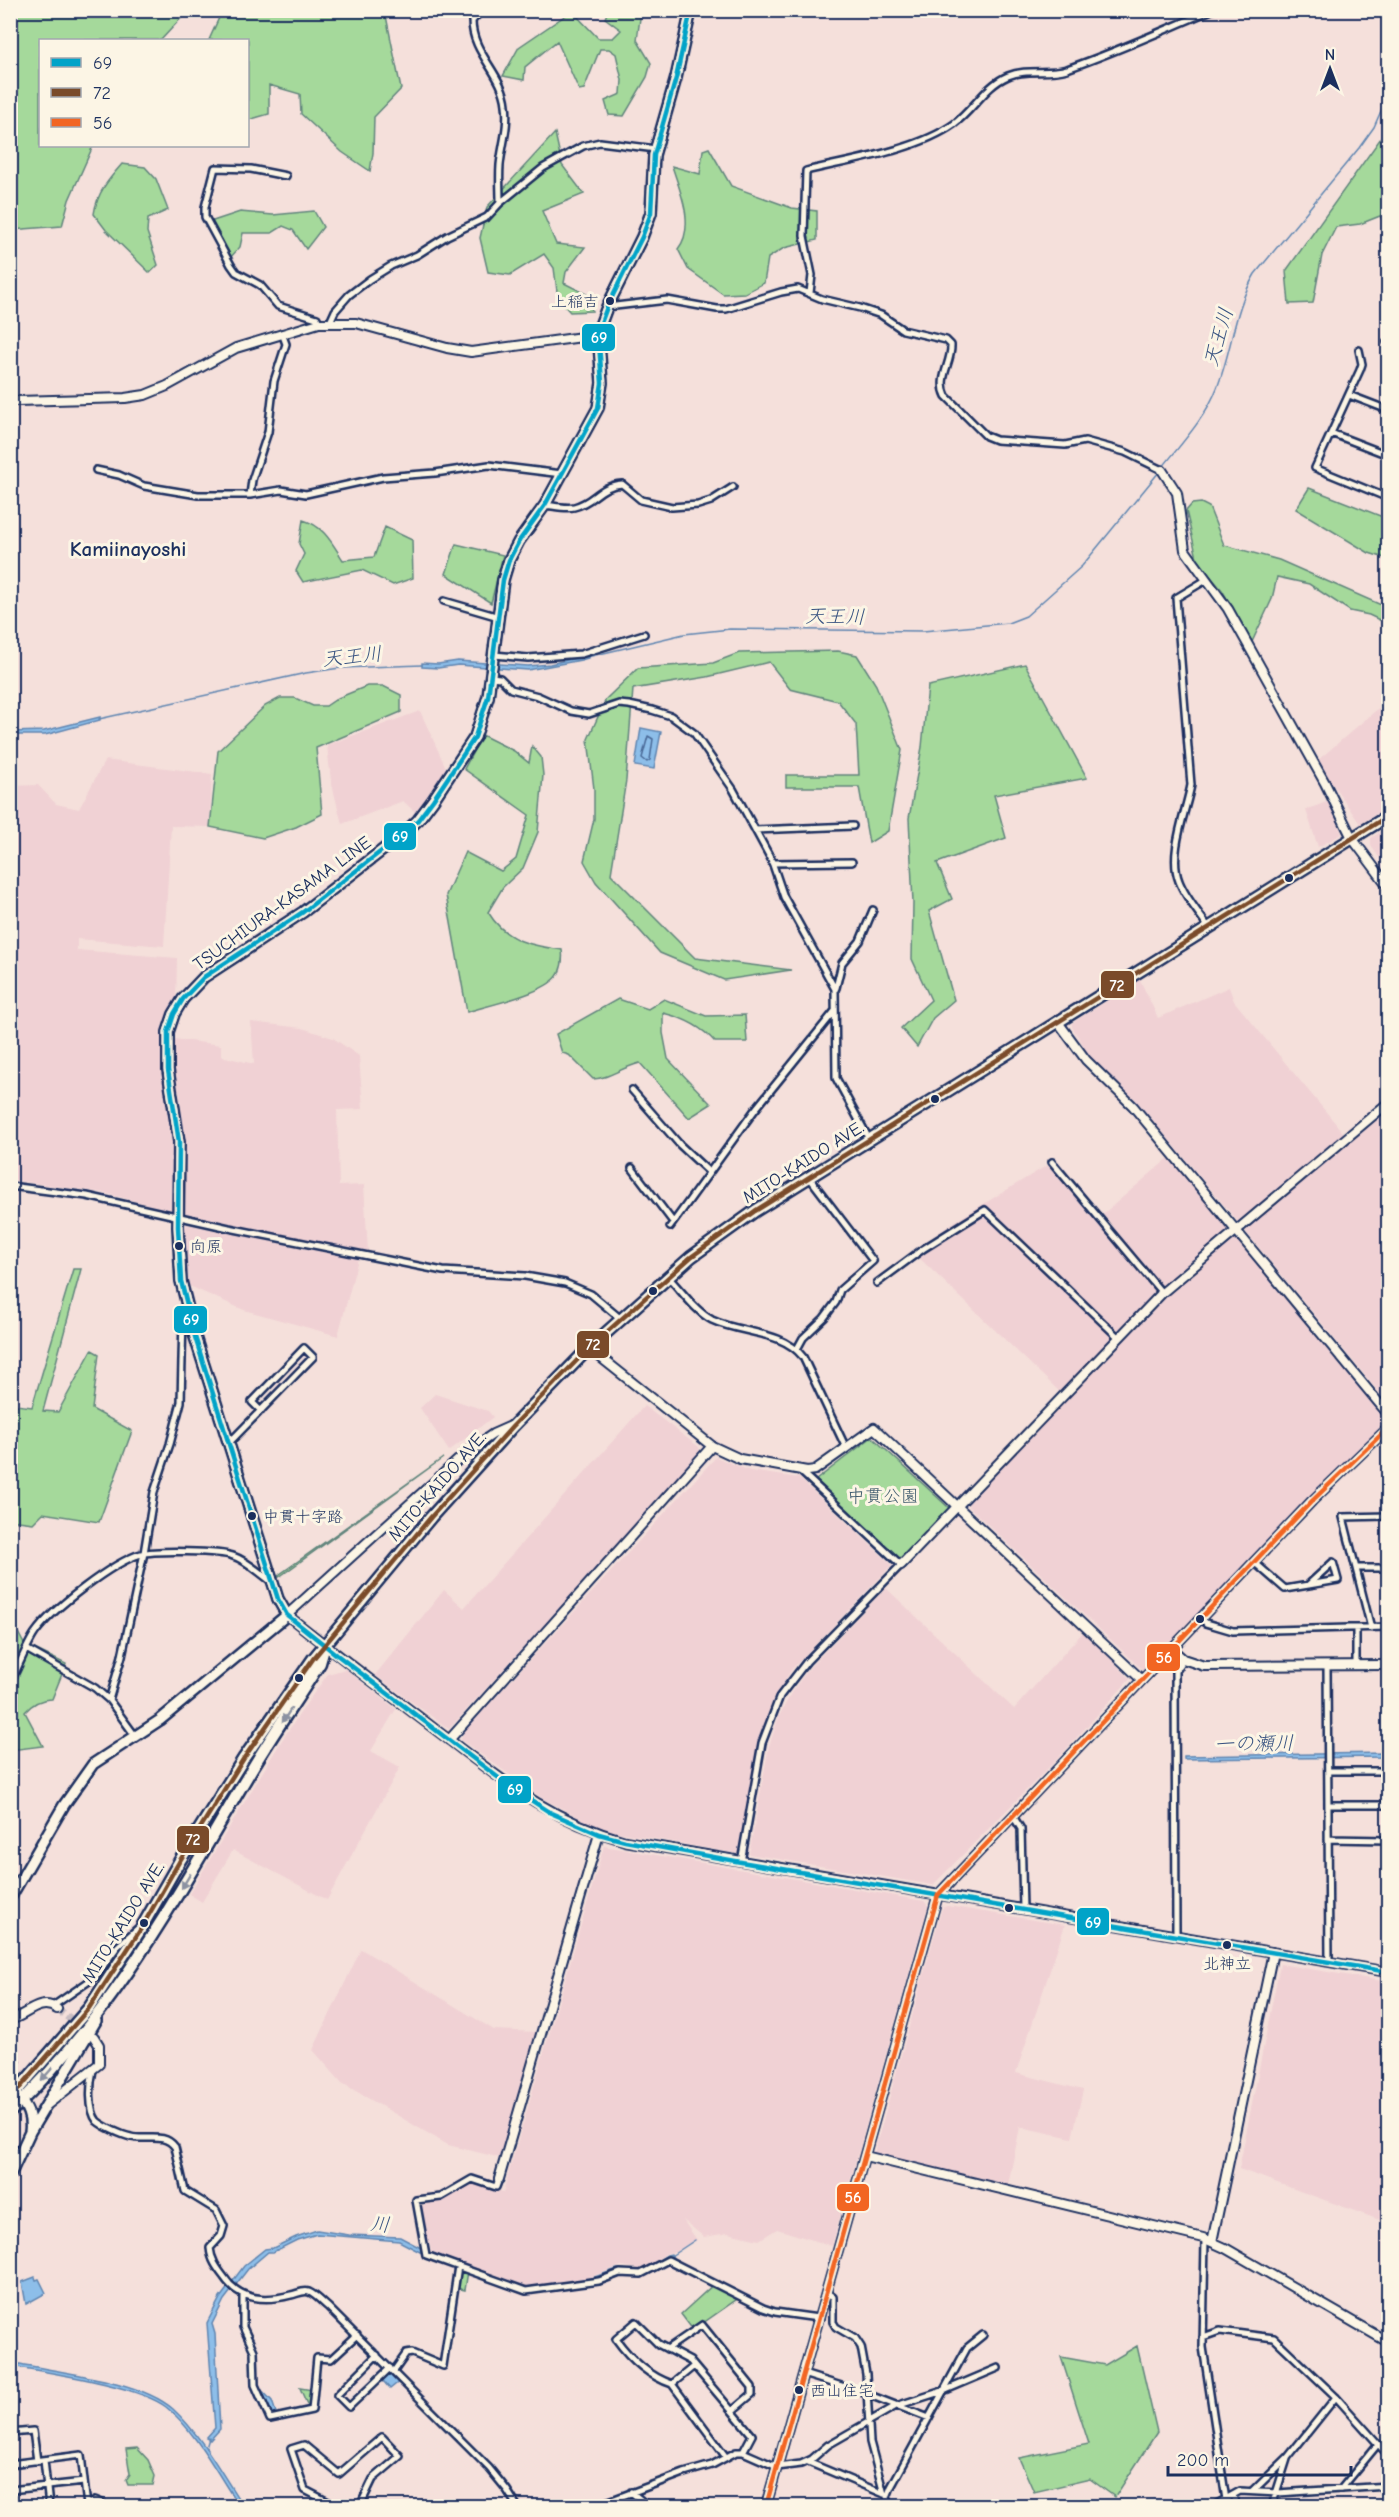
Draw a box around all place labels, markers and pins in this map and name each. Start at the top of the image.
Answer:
place label: 上稲吉 [551,293,599,311]
marker: 上稲吉 [604,295,616,307]
unlabelled marker [1283,872,1295,884]
unlabelled marker [929,1093,941,1105]
place label: 向原 [190,1238,222,1256]
marker: 向原 [173,1240,185,1252]
unlabelled marker [647,1285,659,1297]
place label: 中貫十字路 [263,1508,343,1526]
marker: 中貫十字路 [246,1510,258,1522]
unlabelled marker [1194,1613,1206,1625]
unlabelled marker [293,1672,305,1684]
unlabelled marker [1003,1902,1015,1914]
unlabelled marker [138,1917,150,1929]
marker: 北神立 [1221,1939,1233,1951]
place label: 北神立 [1203,1955,1251,1973]
place label: 西山住宅 [810,2382,874,2400]
marker: 西山住宅 [793,2384,805,2396]

